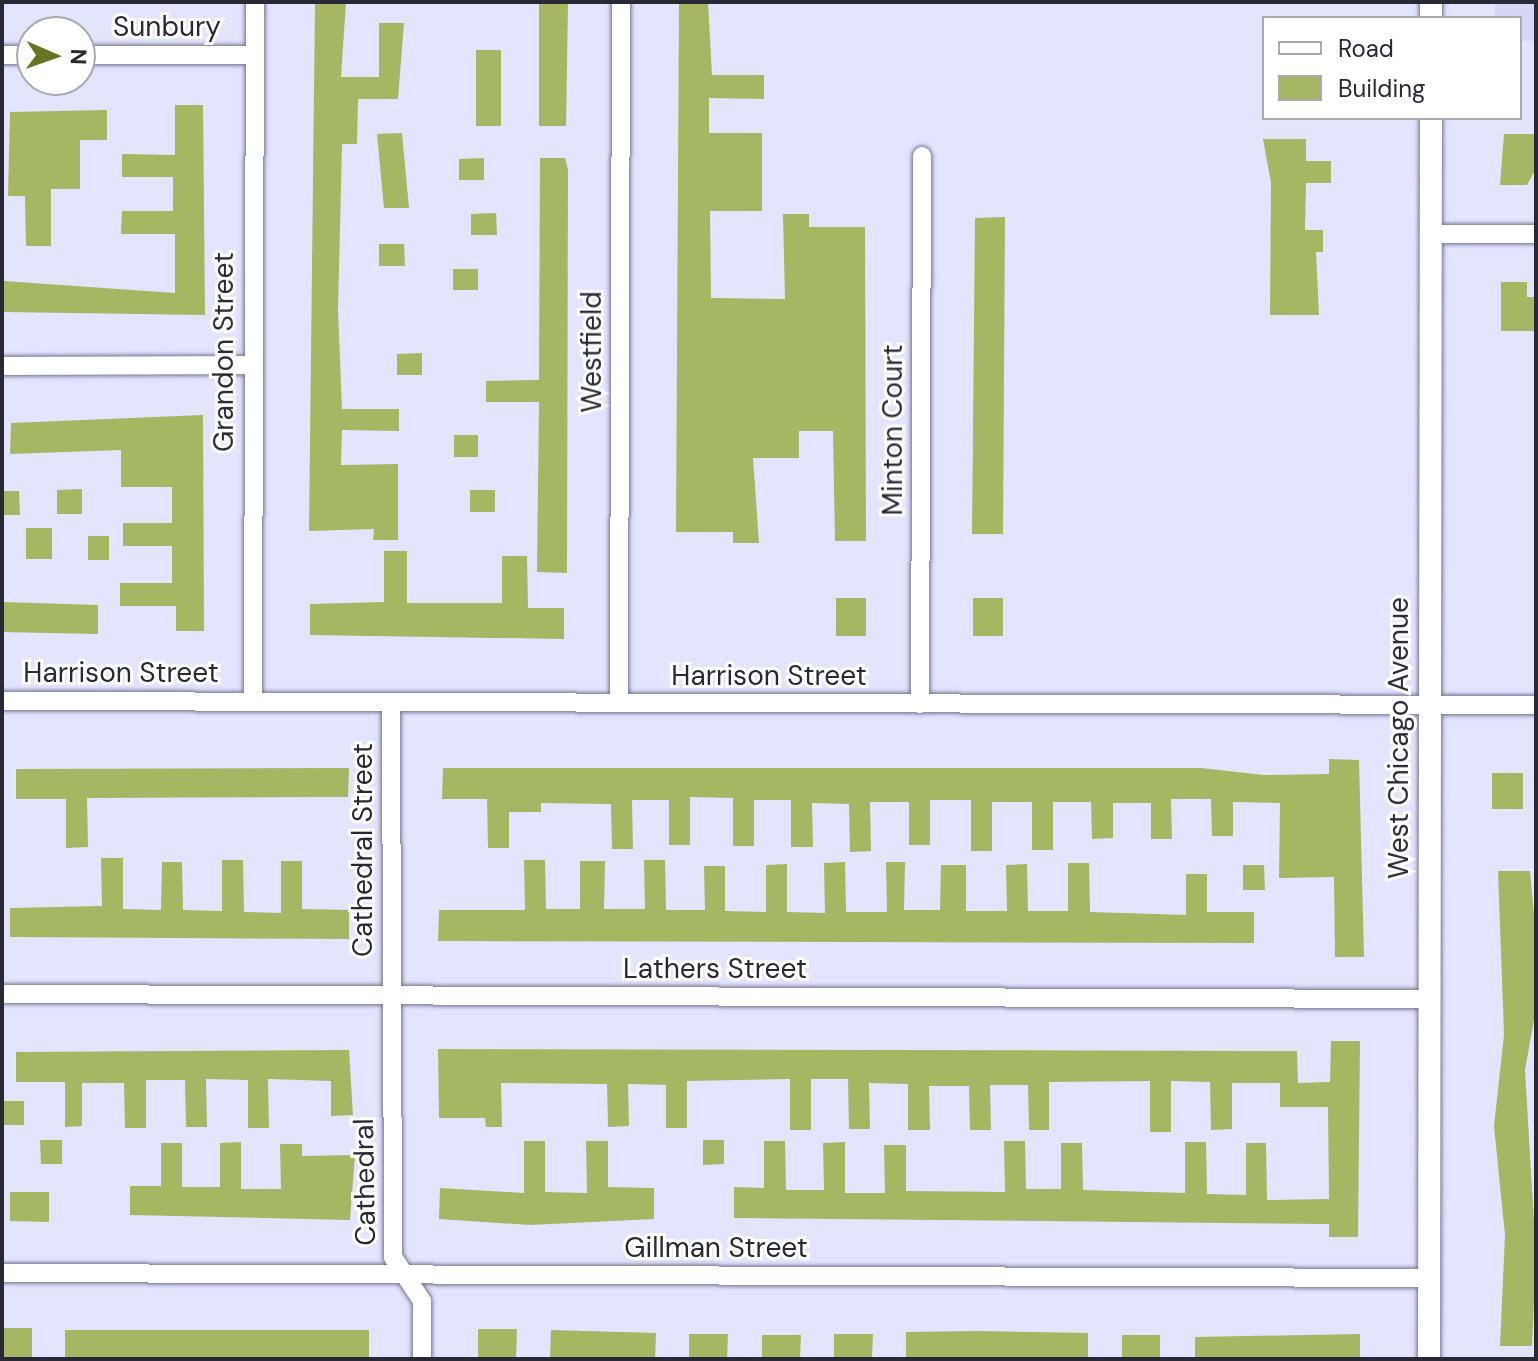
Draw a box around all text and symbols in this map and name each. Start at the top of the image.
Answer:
street label: Sunbury [113,10,221,44]
north arrow [16,16,96,96]
legend [1262,16,1522,120]
text: Road [1338,33,1394,64]
text: N [64,48,93,65]
text: Building [1338,73,1425,104]
street label: Grandon Street [207,252,241,452]
street label: Westfield [575,291,609,413]
street label: Minton Court [876,344,910,516]
street label: West Chicago Avenue [1382,597,1416,879]
street label: Harrison Street [23,656,219,690]
street label: Harrison Street [671,659,867,693]
street label: Cathedral Street [346,743,380,957]
street label: Lathers Street [623,952,807,986]
street label: Cathedral [347,1118,383,1246]
street label: Gillman Street [624,1231,808,1265]

